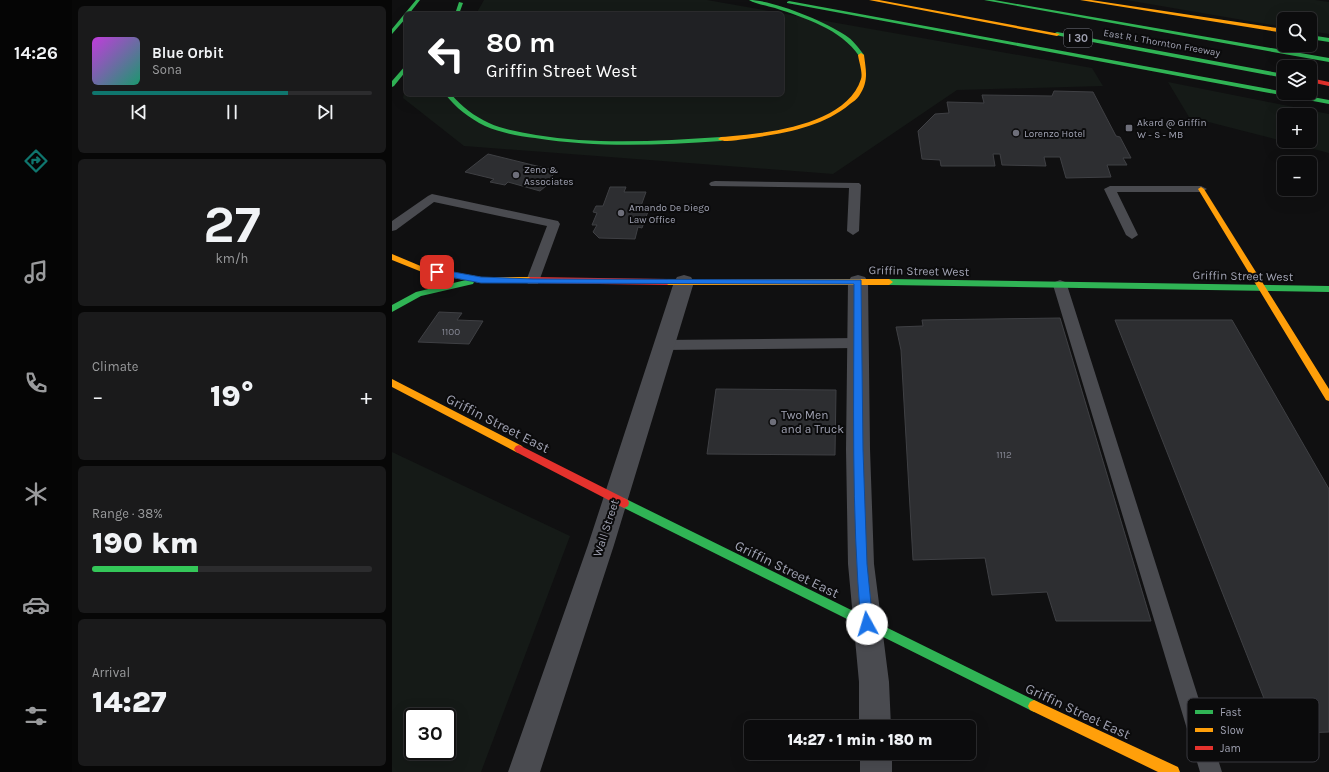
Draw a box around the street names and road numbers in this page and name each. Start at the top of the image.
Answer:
street label: East R L Thornton Freeway [1102,27,1222,59]
road number: I 30 [1064,29,1092,47]
street label: Griffin Street West [869,263,970,279]
street label: Griffin Street West [1193,268,1294,284]
street label: Griffin Street East [443,390,552,457]
street label: Wall Street [590,497,622,558]
street label: Griffin Street East [732,537,842,602]
street label: Griffin Street East [1023,680,1133,743]

